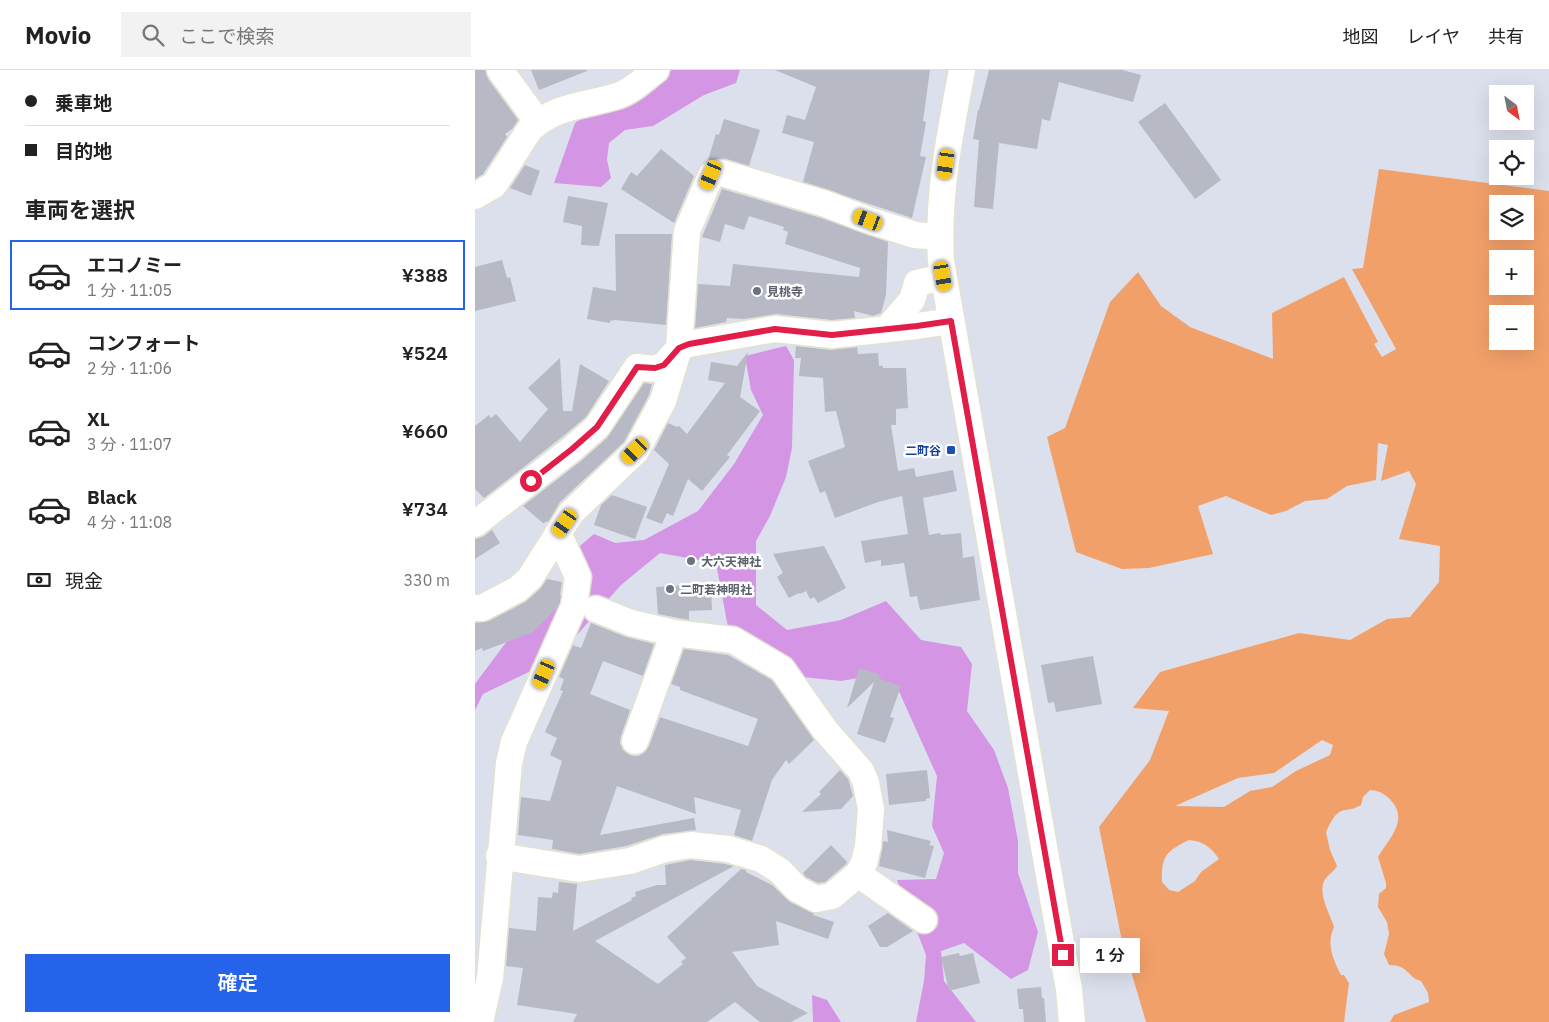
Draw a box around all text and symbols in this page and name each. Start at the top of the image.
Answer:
search box [121,12,471,57]
text: Movio [25,19,91,51]
icon: search [139,21,167,49]
text: ここで検索 [179,24,274,48]
text: 地図 [1343,25,1379,48]
text: レイヤ [1407,25,1460,48]
text: 共有 [1488,25,1524,48]
north arrow [1489,85,1534,130]
map controls [1489,85,1534,350]
text: 乗車地 [55,91,112,115]
text: 目的地 [55,139,112,163]
button: locate [1489,140,1534,185]
car [936,148,955,180]
car [698,158,723,192]
text: 車両を選択 [25,195,135,224]
button: layers [1489,195,1534,240]
car [851,208,884,232]
button: + [1489,250,1534,295]
icon: car [27,253,72,298]
text: エコノミー [87,253,182,277]
car [933,260,952,292]
text: ¥388 [402,263,448,287]
text: 1 分 · 11:05 [87,280,172,300]
place label: 見桃寺 [767,284,803,299]
marker: 見桃寺 [751,285,763,297]
button: − [1489,305,1534,350]
icon: car [27,331,72,376]
text: コンフォート [87,331,200,355]
text: ¥524 [402,341,448,365]
text: 2 分 · 11:06 [87,358,172,378]
text: XL [87,407,110,431]
icon: car [27,409,72,454]
text: ¥660 [402,419,448,443]
text: 3 分 · 11:07 [87,434,172,454]
car [619,435,650,467]
place label: 二町谷 [905,443,941,458]
marker: 二町谷 [945,444,957,456]
route start [520,470,542,492]
text: Black [87,485,137,509]
icon: car [27,487,72,532]
text: ¥734 [402,497,448,521]
car [550,506,579,540]
text: 4 分 · 11:08 [87,512,172,532]
place label: 大六天神社 [701,554,761,569]
marker: 大六天神社 [685,555,697,567]
icon: cash [25,566,53,594]
text: 現金 [65,569,103,593]
text: 330 m [403,570,450,590]
place label: 二町若神明社 [680,582,752,597]
marker: 二町若神明社 [664,583,676,595]
car [531,657,556,691]
callout: 1 分 [1081,938,1141,972]
route end [1052,944,1074,966]
text: 1 分 [1095,945,1125,965]
button: 確定 [25,954,450,1012]

